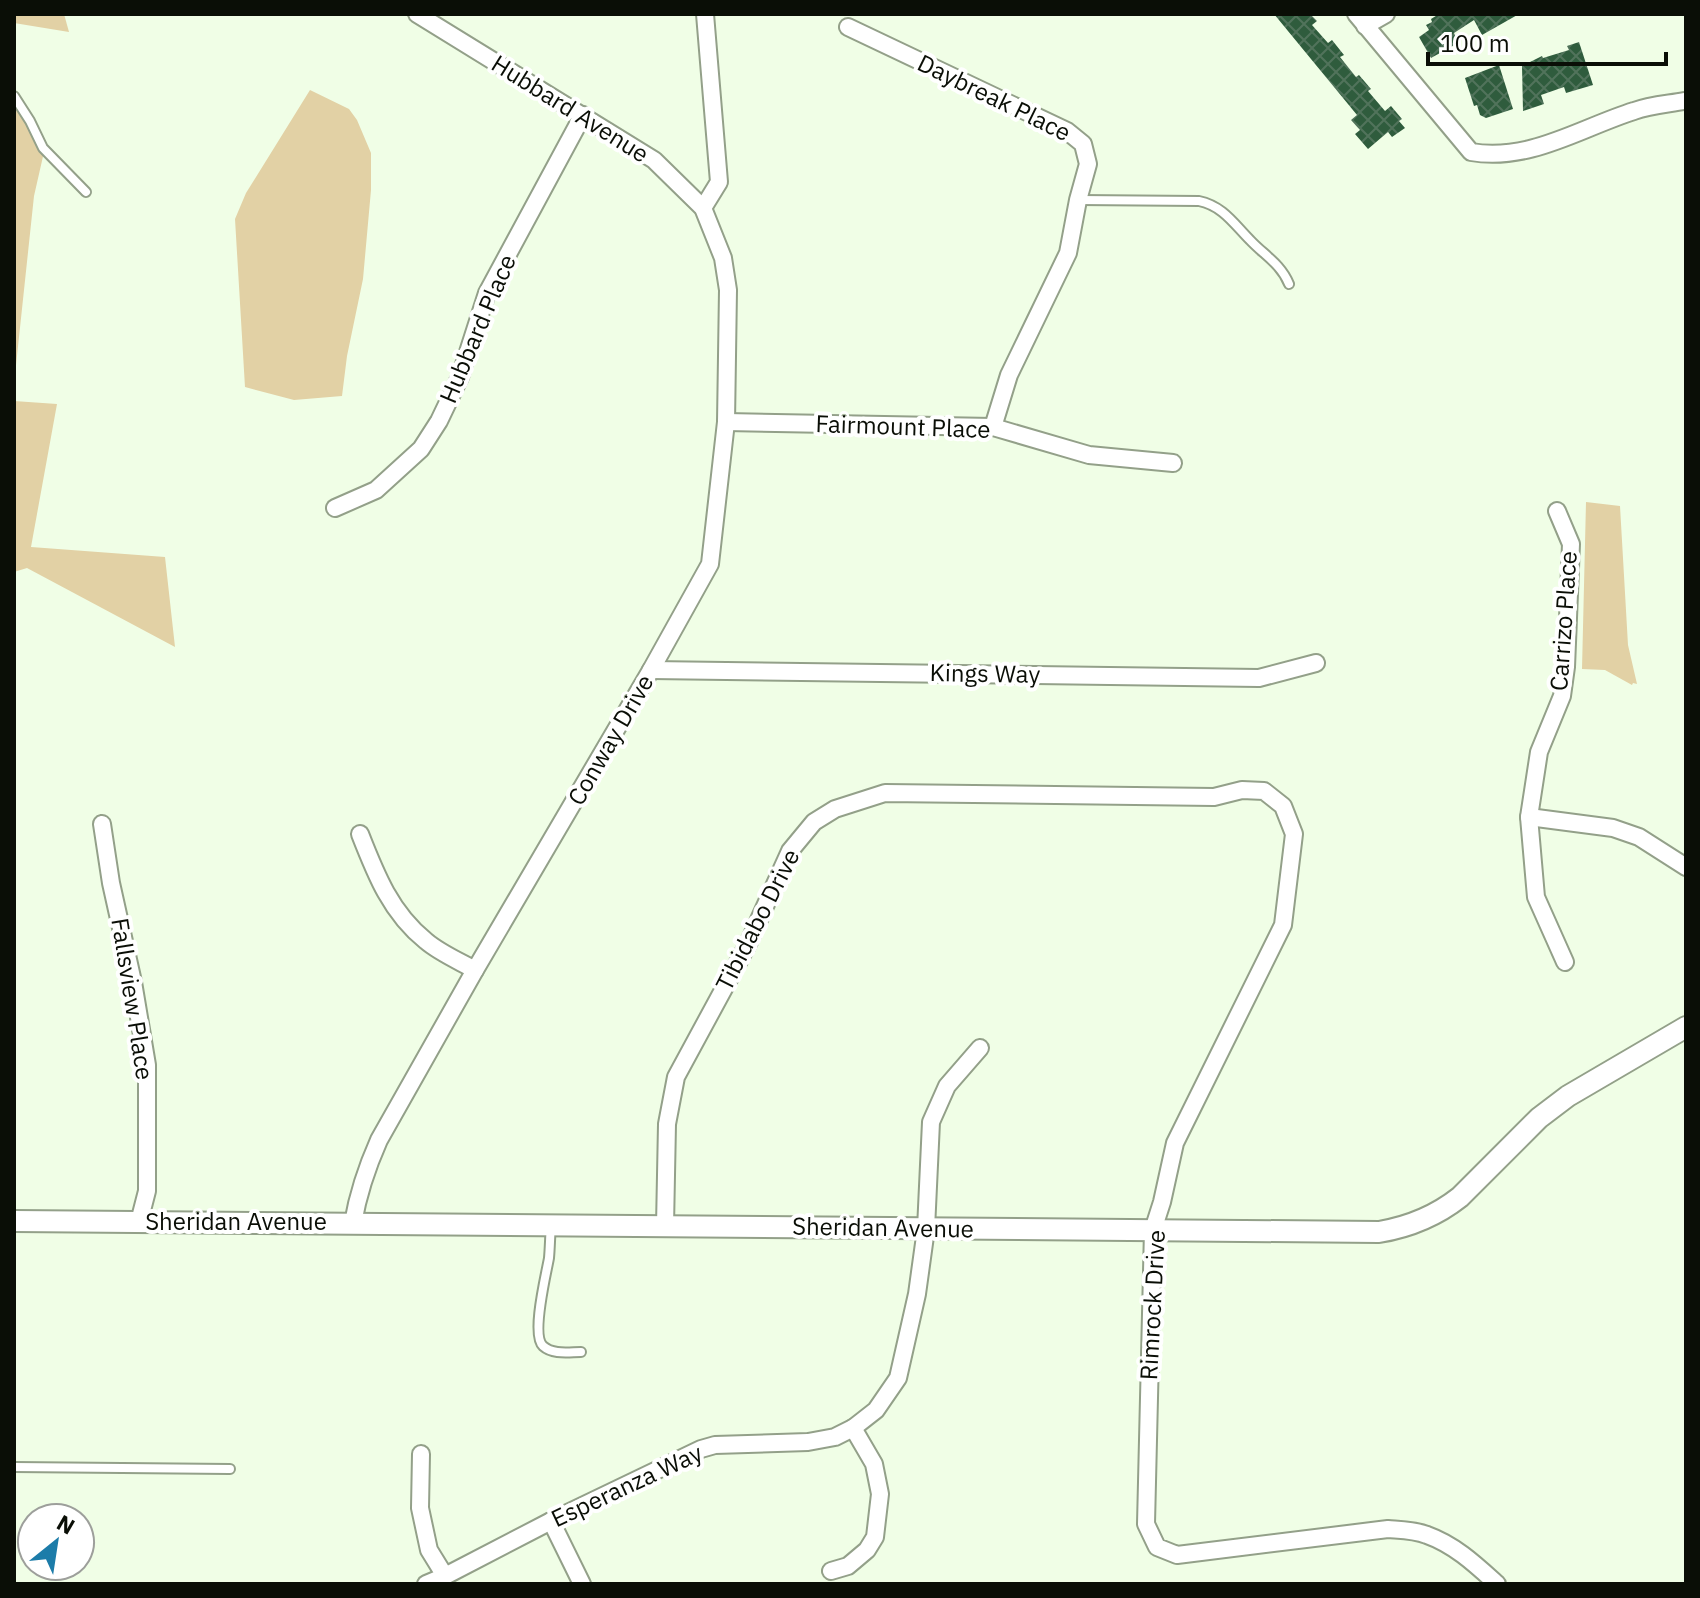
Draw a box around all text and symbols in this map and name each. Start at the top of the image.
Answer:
scale bar [1428,16,1666,66]
text: 100 m [1440,27,1510,59]
street label: Daybreak Place [913,46,1076,148]
street label: Hubbard Avenue [486,47,655,169]
street label: Hubbard Place [431,249,523,408]
street label: Fairmount Place [815,407,991,445]
street label: Carrizo Place [1542,550,1584,692]
street label: Kings Way [929,656,1041,690]
street label: Conway Drive [560,668,661,811]
street label: Tibidabo Drive [708,843,807,996]
street label: Fallsview Place [104,916,162,1082]
street label: Sheridan Avenue [145,1205,327,1237]
street label: Sheridan Avenue [792,1209,974,1245]
street label: Rimrock Drive [1132,1229,1172,1381]
street label: Esperanza Way [546,1436,707,1534]
north arrow [16,1502,96,1582]
text: N [52,1508,80,1541]

